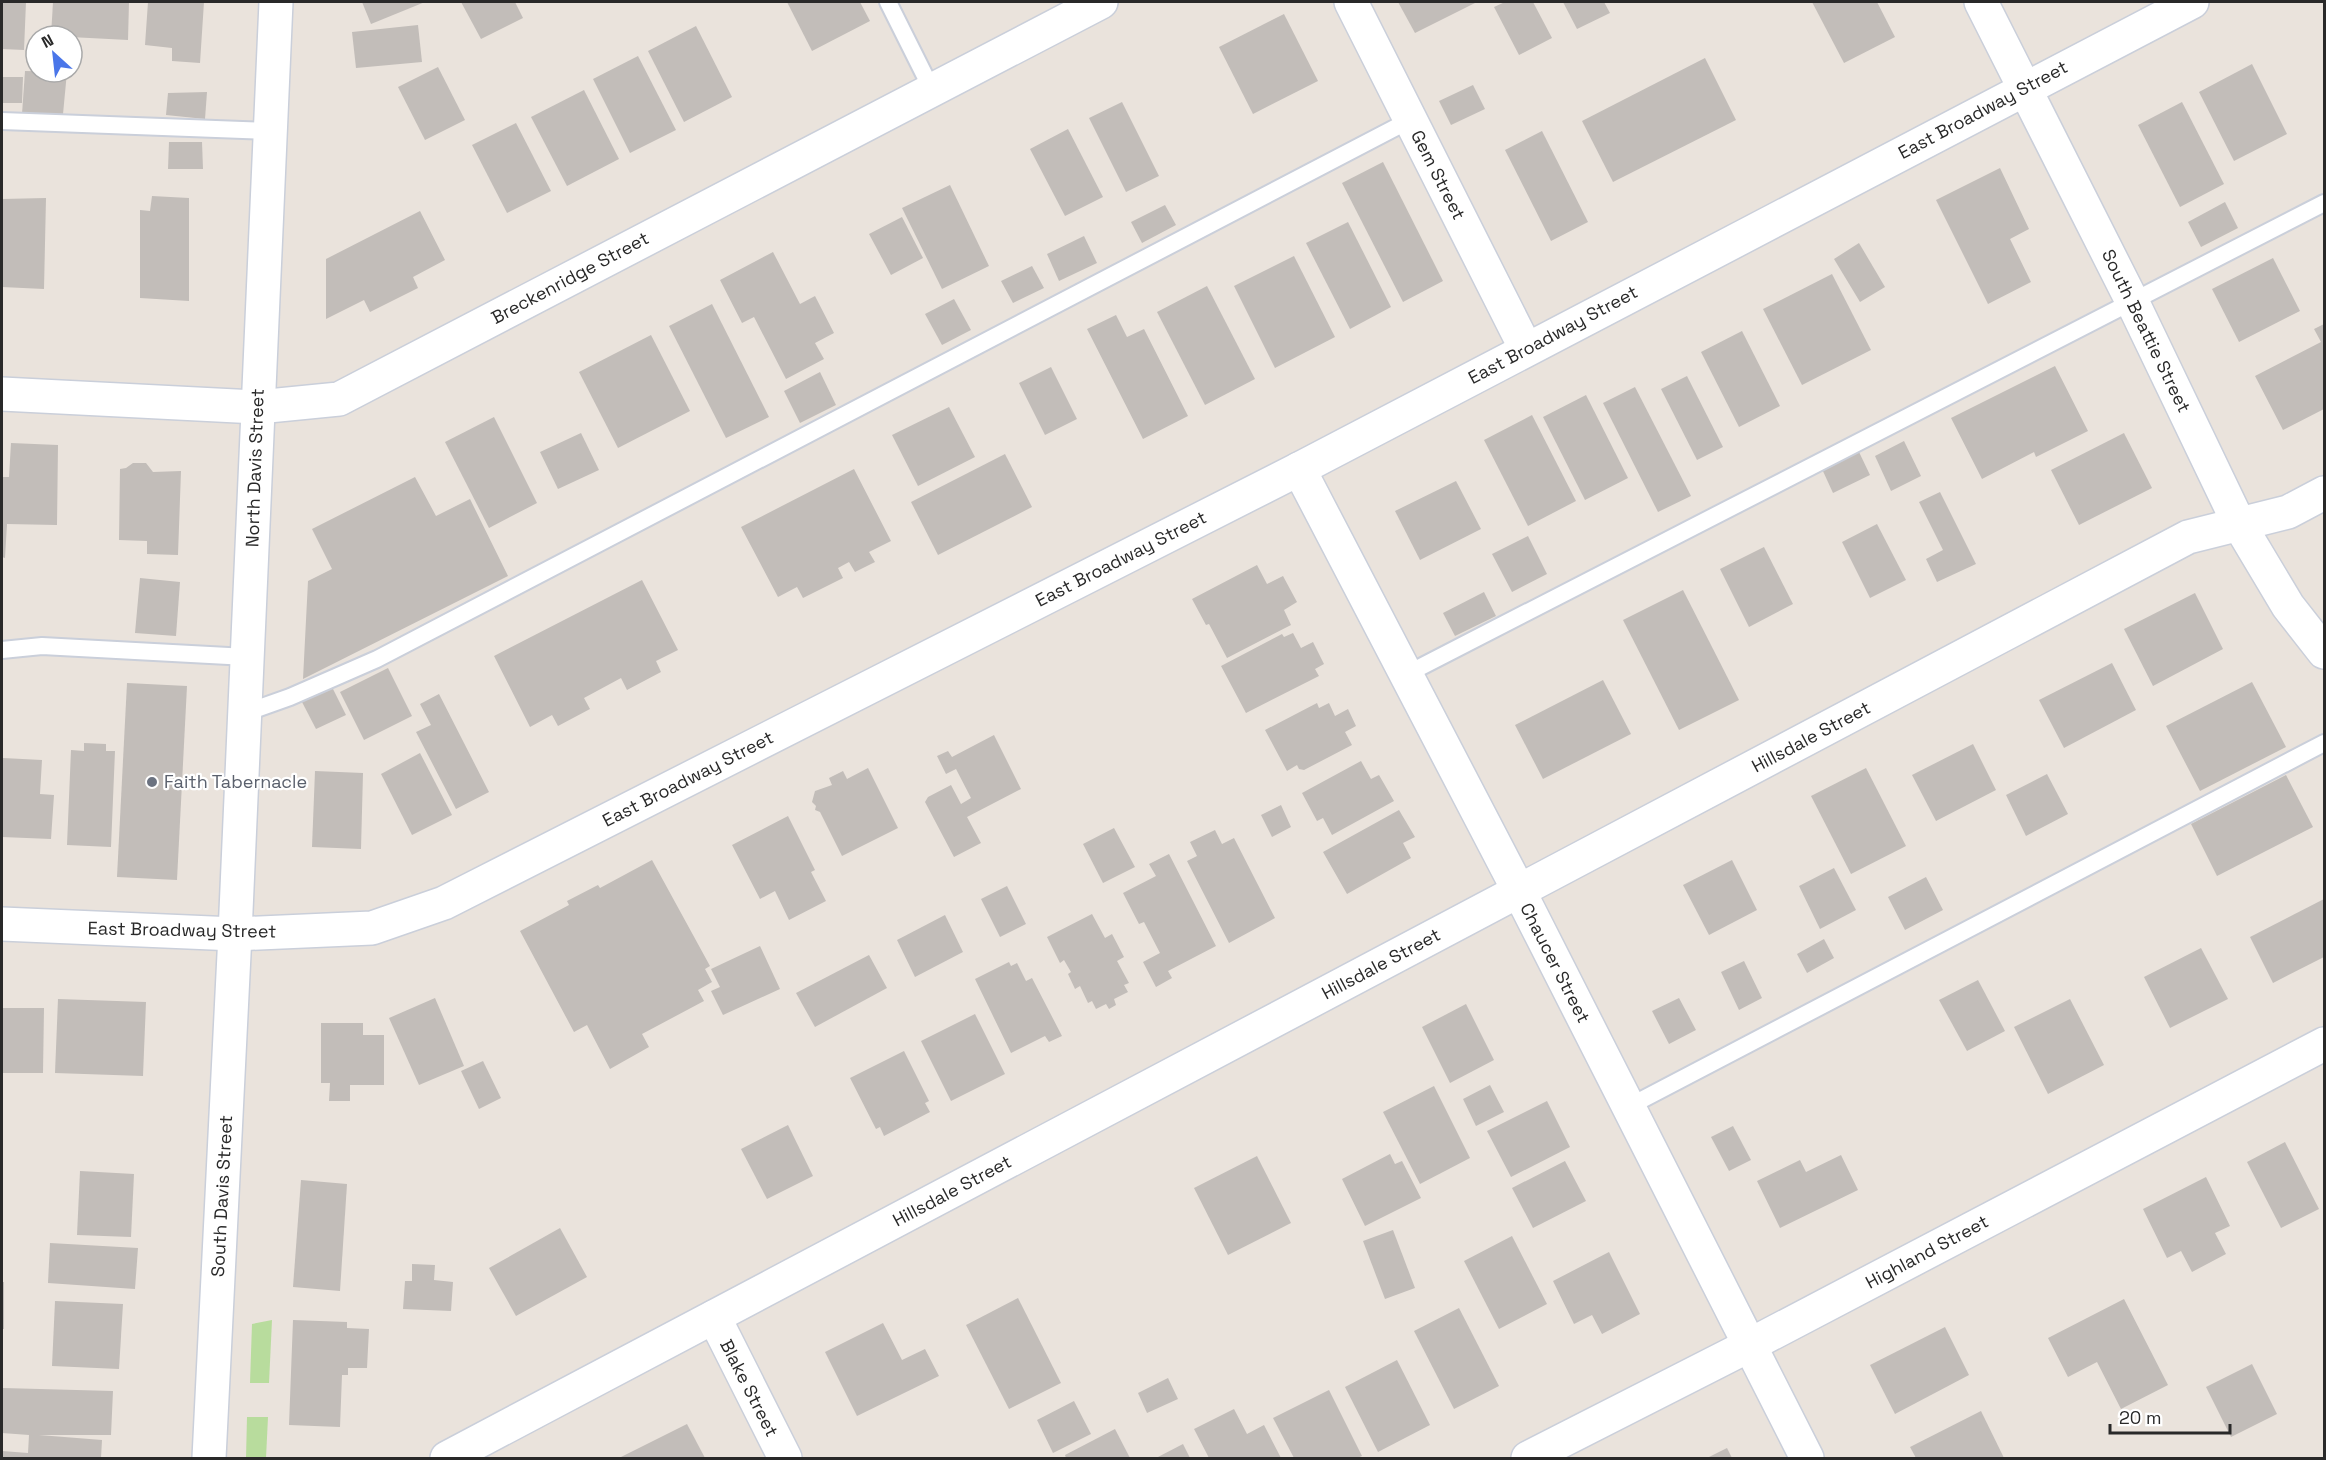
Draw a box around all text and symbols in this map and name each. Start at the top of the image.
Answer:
north arrow [24,24,84,84]
text: N [38,29,57,53]
street label: East Broadway Street [1894,55,2072,164]
street label: Gem Street [1406,126,1471,224]
street label: Breckenridge Street [487,226,653,329]
street label: South Beattie Street [2097,245,2196,416]
street label: East Broadway Street [1464,280,1642,389]
street label: North Davis Street [240,388,269,548]
street label: East Broadway Street [1031,505,1210,612]
street label: Hillsdale Street [1747,696,1874,778]
street label: East Broadway Street [598,725,777,832]
place label: Faith Tabernacle [164,770,307,793]
marker: Faith Tabernacle [145,775,159,789]
street label: Chaucer Street [1515,899,1596,1027]
street label: East Broadway Street [87,916,277,943]
street label: Hillsdale Street [1317,923,1444,1005]
street label: South Davis Street [206,1114,237,1278]
street label: Hillsdale Street [888,1150,1015,1232]
street label: Highland Street [1861,1210,1992,1294]
street label: Blake Street [715,1335,784,1440]
scale bar [2110,1397,2230,1435]
text: 20 m [2119,1406,2162,1429]

